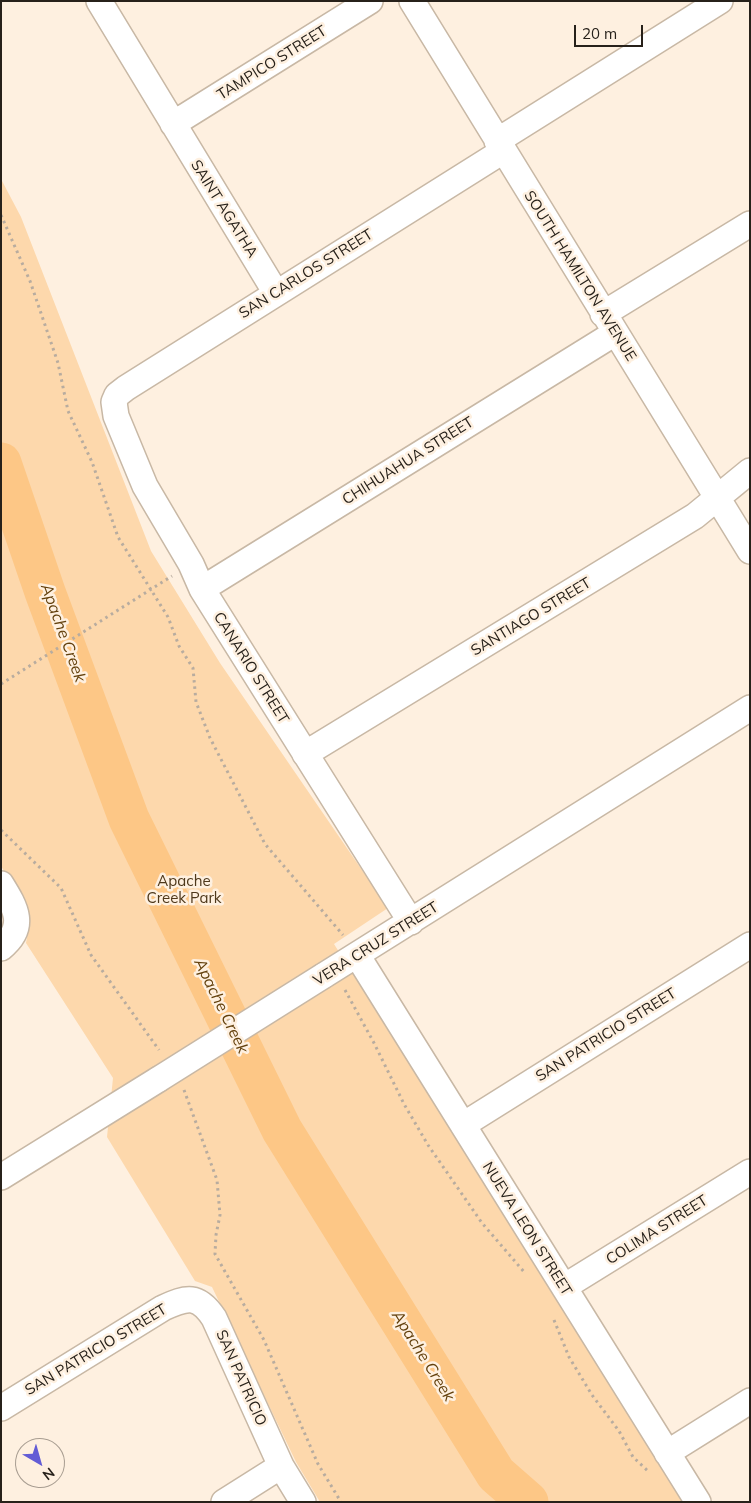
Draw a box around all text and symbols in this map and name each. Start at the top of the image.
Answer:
scale bar [576,15,645,47]
street label: TAMPICO STREET [214,22,330,104]
text: 20 m [582,24,617,43]
street label: SAINT AGATHA [187,157,261,261]
street label: SOUTH HAMILTON AVENUE [520,188,640,364]
street label: SAN CARLOS STREET [236,225,376,323]
street label: CHIHUAHUA STREET [339,413,477,509]
street label: SANTIAGO STREET [468,574,594,660]
water label: Apache Creek [36,581,90,685]
street label: CANARIO STREET [209,609,293,727]
park label: Apache Creek Park [146,872,222,907]
street label: VERA CRUZ STREET [310,898,442,990]
water label: Apache Creek [190,955,252,1057]
street label: SAN PATRICIO STREET [533,984,679,1086]
street label: NUEVA LEON STREET [479,1159,575,1299]
street label: COLIMA STREET [603,1192,711,1268]
street label: SAN PATRICIO STREET [22,1301,170,1399]
water label: Apache Creek [387,1307,459,1405]
street label: SAN PATRICIO [212,1327,270,1429]
north arrow [15,1438,65,1488]
text: N [39,1464,58,1484]

